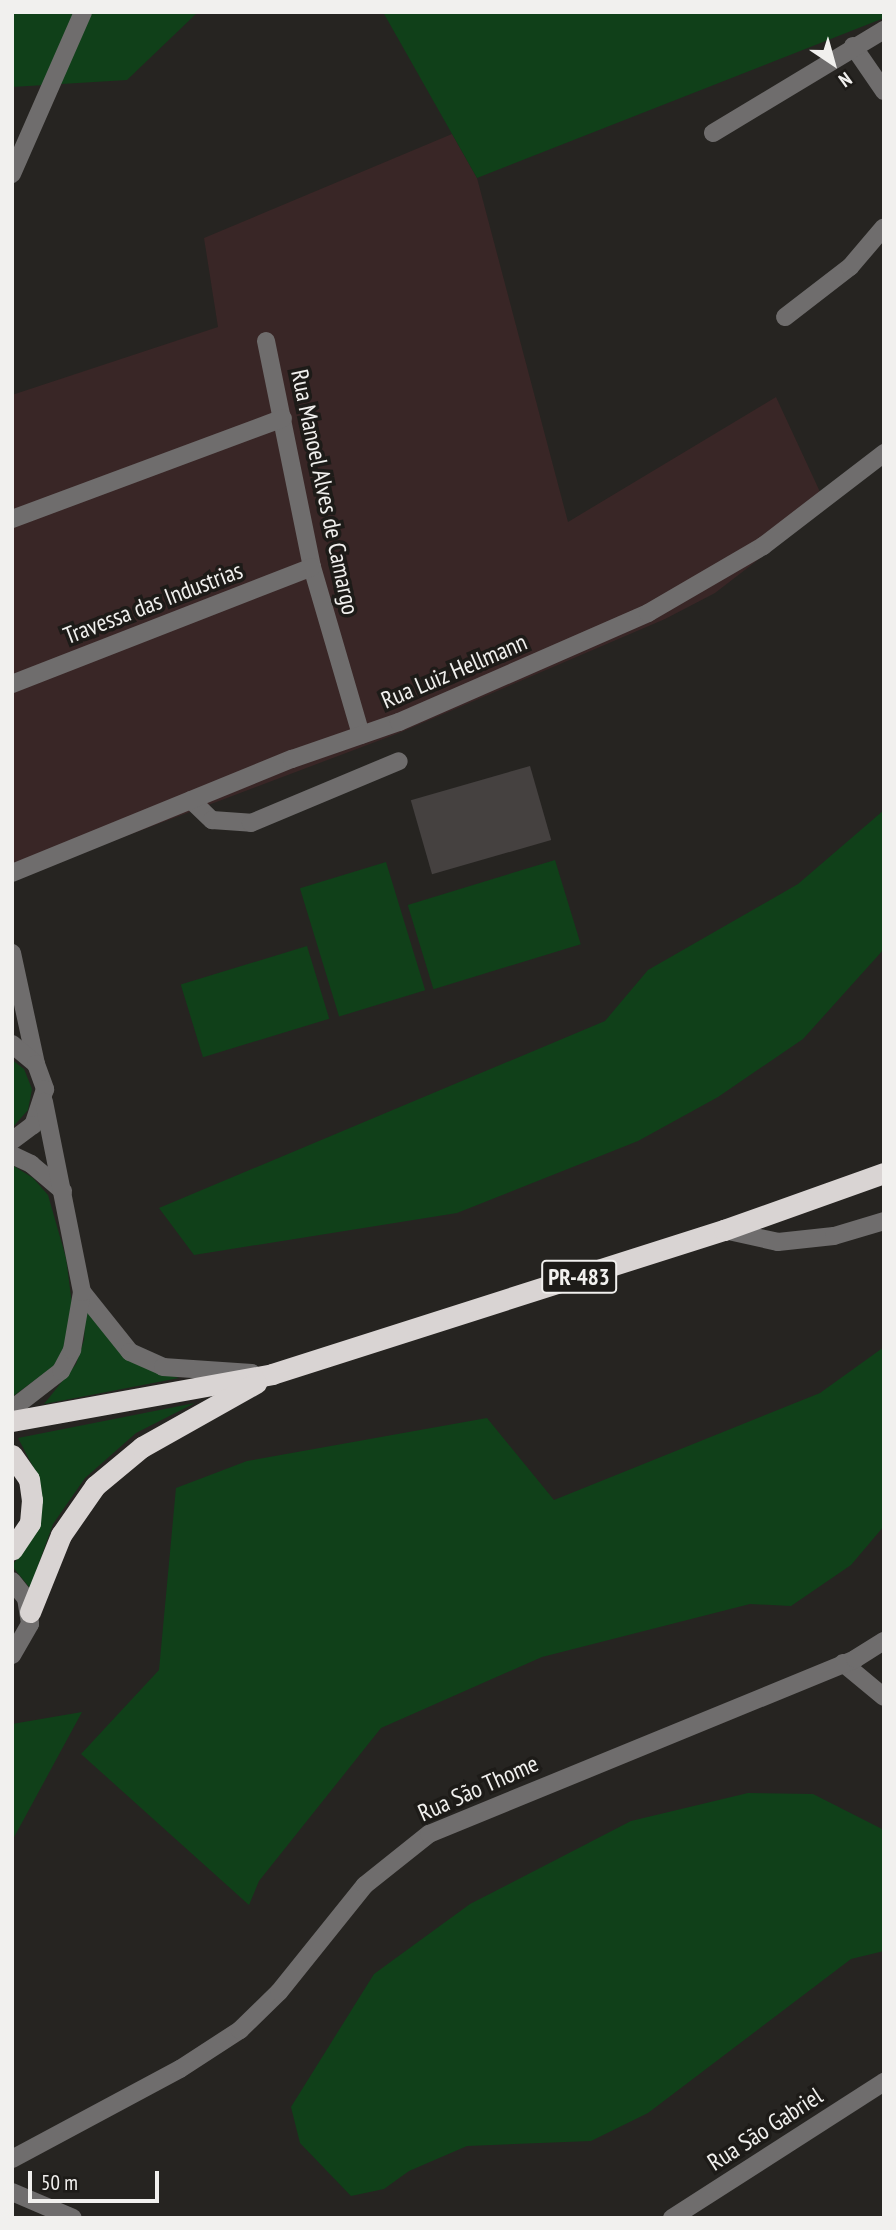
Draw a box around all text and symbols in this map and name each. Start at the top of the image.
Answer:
north arrow [798,28,868,98]
text: N [834,67,857,93]
street label: Rua Manoel Alves de Camargo [285,366,365,618]
street label: Travessa das Industrias [59,556,247,650]
street label: Rua Luiz Hellmann [377,627,531,715]
road number: PR-483 [540,1258,618,1296]
street label: Rua São Thome [413,1749,543,1827]
street label: Rua São Gabriel [702,2081,828,2177]
scale bar [32,2156,163,2200]
text: 50 m [41,2169,78,2196]

